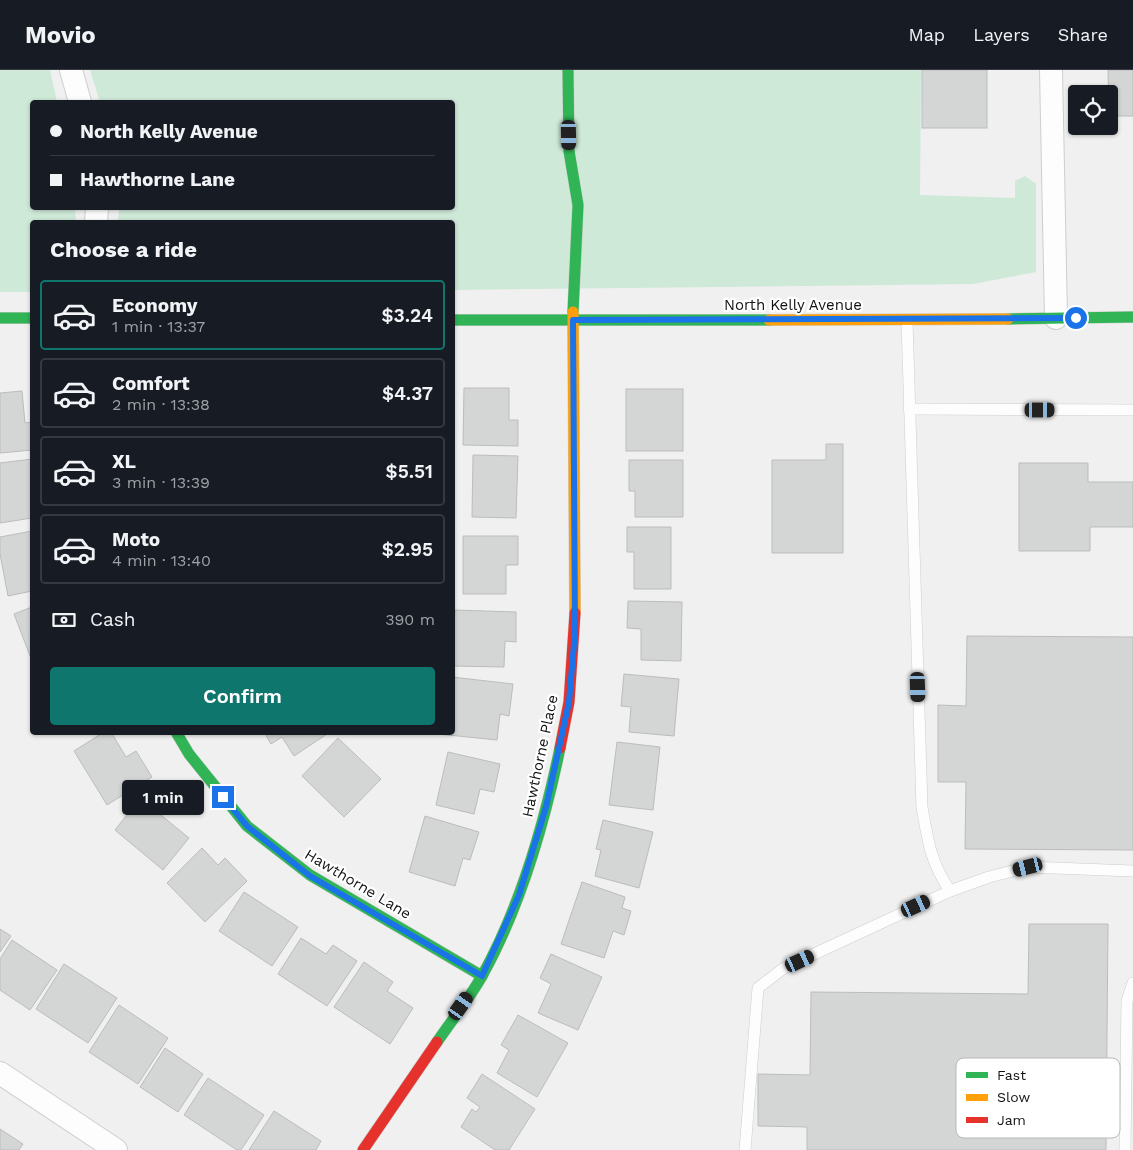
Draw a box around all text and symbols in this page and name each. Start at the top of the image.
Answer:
text: Movio [25,21,96,49]
text: Map [908,24,945,45]
text: Layers [973,24,1030,45]
text: Share [1058,24,1108,45]
map controls [1068,85,1118,135]
button: locate [1068,85,1118,135]
text: North Kelly Avenue [80,120,258,143]
car [561,120,576,150]
text: Hawthorne Lane [80,168,235,191]
text: Choose a ride [50,237,197,262]
icon: car [52,293,97,338]
text: Economy [112,294,197,317]
street label: North Kelly Avenue [724,296,862,314]
text: $3.24 [382,304,433,327]
route start [1065,307,1087,329]
text: 1 min · 13:37 [112,317,205,336]
icon: car [52,371,97,416]
text: Comfort [112,372,190,395]
text: $4.37 [382,382,433,405]
text: 2 min · 13:38 [112,395,210,414]
car [1025,403,1055,418]
icon: car [52,449,97,494]
text: XL [112,450,136,473]
text: $5.51 [386,460,433,483]
text: 3 min · 13:39 [112,473,210,492]
icon: car [52,527,97,572]
text: Moto [112,528,160,551]
text: $2.95 [382,538,433,561]
text: 4 min · 13:40 [112,551,211,570]
icon: cash [50,606,78,634]
text: Cash [90,608,136,631]
text: 390 m [385,610,435,629]
button: Confirm [50,667,435,725]
car [909,672,926,702]
street label: Hawthorne Place [518,693,562,819]
callout: 1 min [123,780,206,814]
route end [212,786,234,808]
text: 1 min [142,788,184,807]
street label: Hawthorne Lane [302,845,414,923]
car [1011,856,1044,878]
car [899,893,932,919]
car [783,948,816,974]
car [446,989,475,1023]
legend [956,1058,1120,1138]
text: Fast [997,1067,1026,1083]
text: Slow [997,1089,1030,1105]
text: Jam [997,1112,1026,1128]

